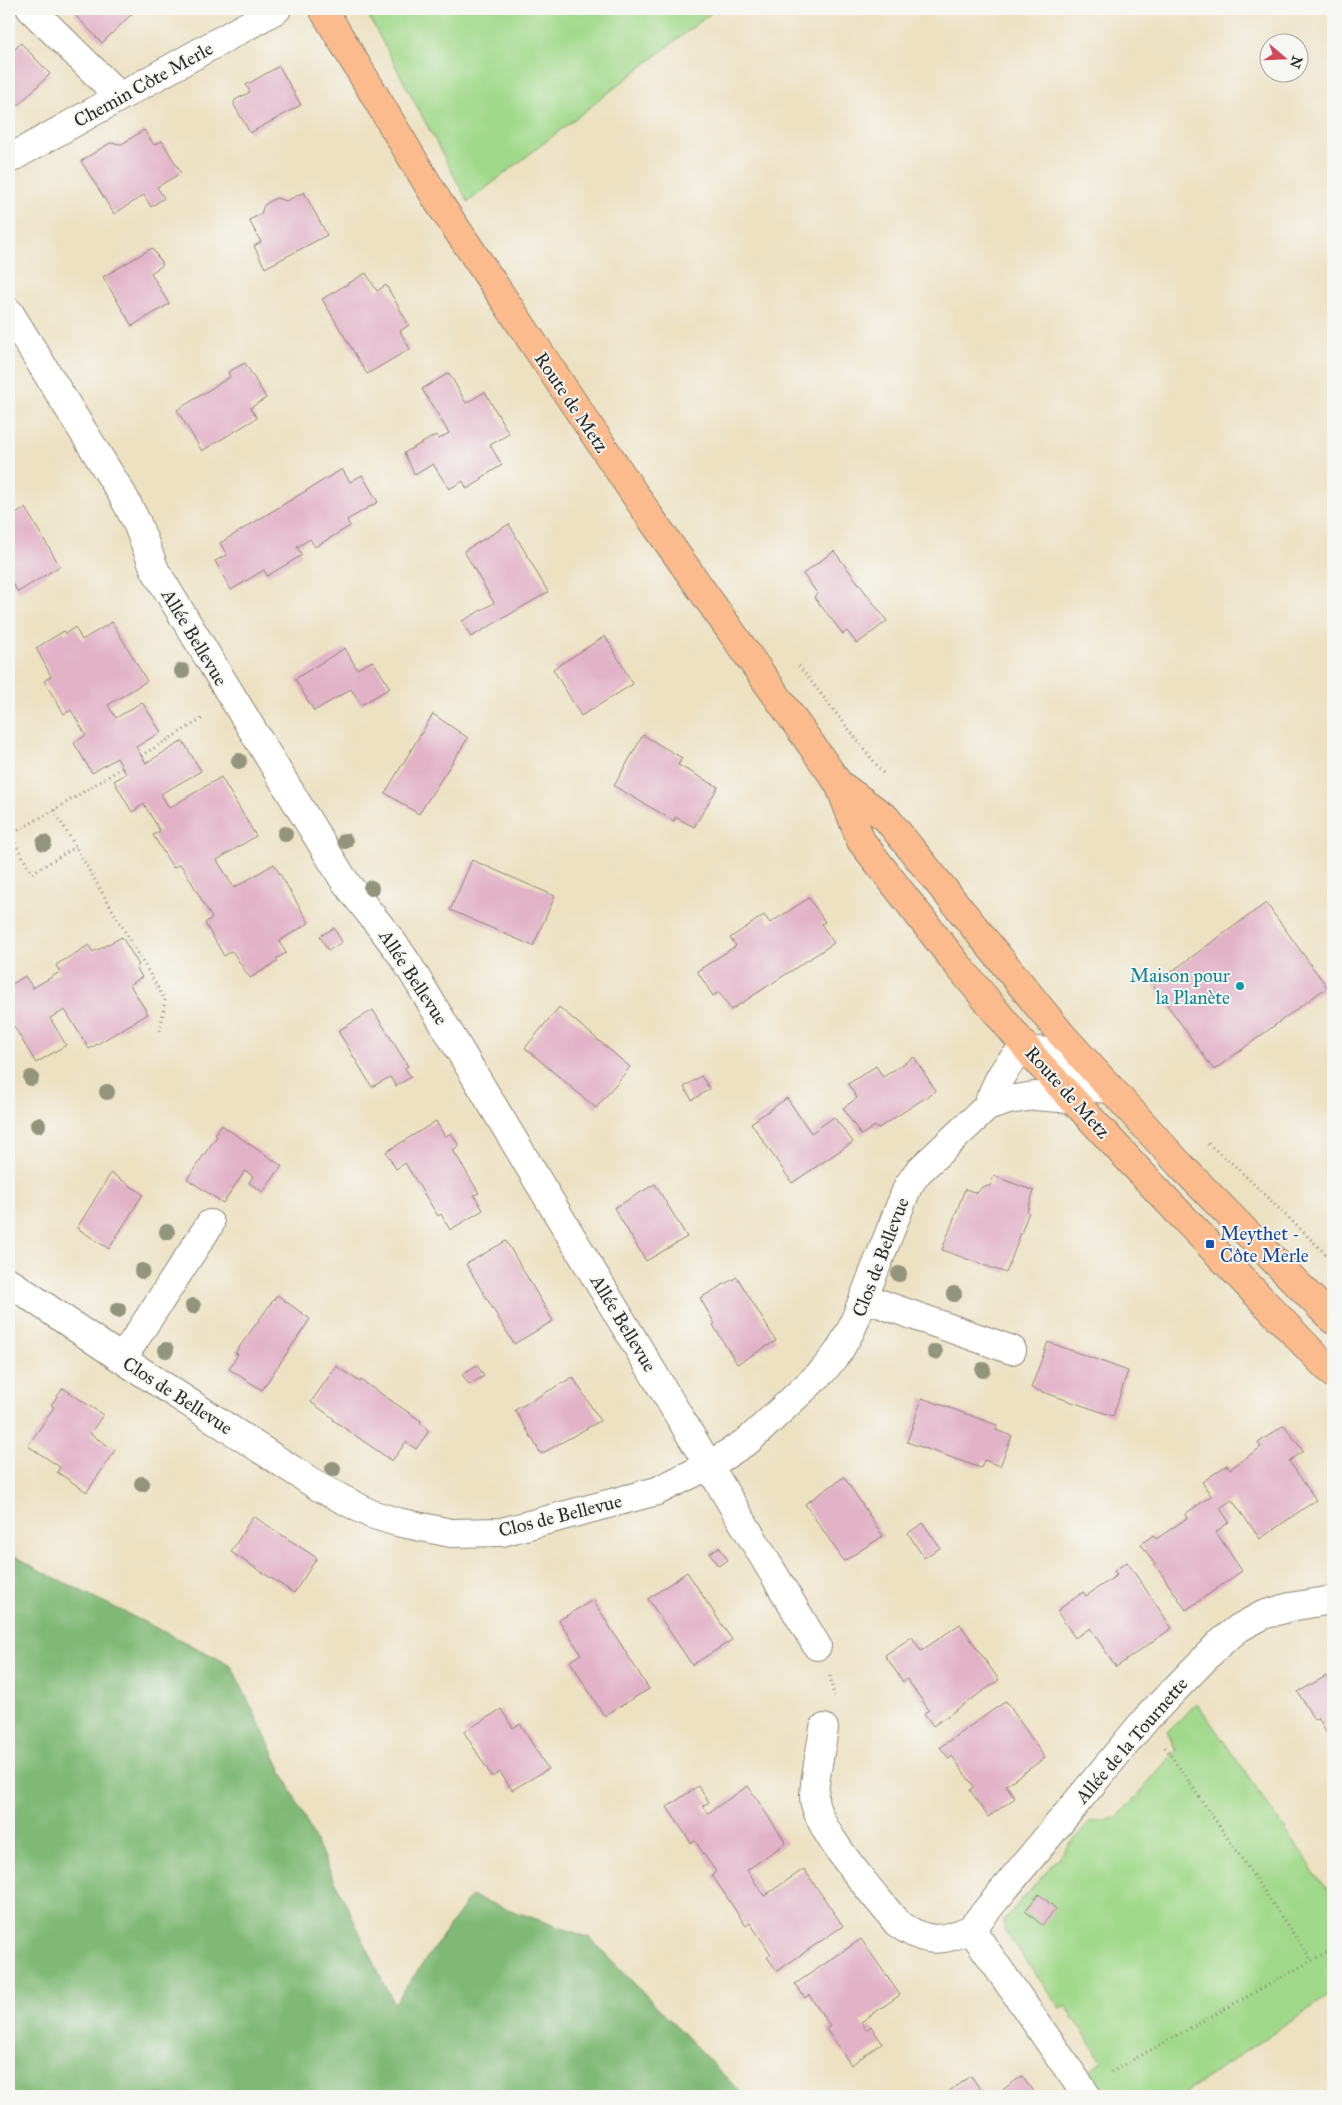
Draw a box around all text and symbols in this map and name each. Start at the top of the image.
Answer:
north arrow [1260,32,1310,82]
street label: Chemin Côte Merle [70,37,217,132]
text: N [1286,54,1306,71]
street label: Route de Metz [530,348,614,457]
street label: Allée Bellevue [156,584,232,690]
street label: Allée Bellevue [374,925,453,1029]
place label: Maison pour la Planète [1130,964,1231,1009]
marker: Maison pour la Planète [1234,980,1246,992]
street label: Route de Metz [1020,1041,1115,1143]
street label: Clos de Bellevue [847,1194,914,1320]
place label: Meythet - Côte Merle [1220,1222,1309,1267]
marker: Meythet - Côte Merle [1204,1238,1216,1250]
street label: Allée Bellevue [585,1270,661,1376]
street label: Clos de Bellevue [119,1351,237,1439]
street label: Clos de Bellevue [496,1489,624,1542]
street label: Allée de la Tournette [1070,1672,1192,1809]

